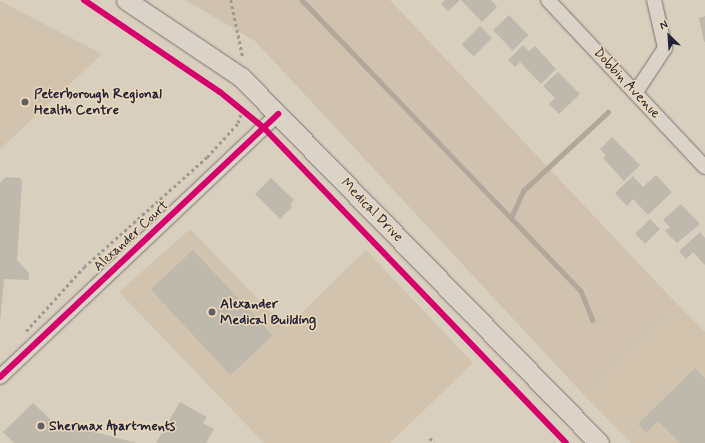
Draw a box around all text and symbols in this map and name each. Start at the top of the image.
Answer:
north arrow [649,16,689,56]
text: N [658,17,670,33]
street label: Dobbin Avenue [590,45,664,121]
place label: Peterborough Regional Health Centre [34,86,165,118]
marker: Peterborough Regional Health Centre [19,96,31,108]
street label: Medical Drive [338,175,406,245]
street label: Alexander Court [90,197,172,275]
place label: Alexander Medical Building [220,296,317,328]
marker: Alexander Medical Building [207,307,217,317]
place label: Shermax Apartments [49,418,175,434]
marker: Shermax Apartments [36,421,46,431]

